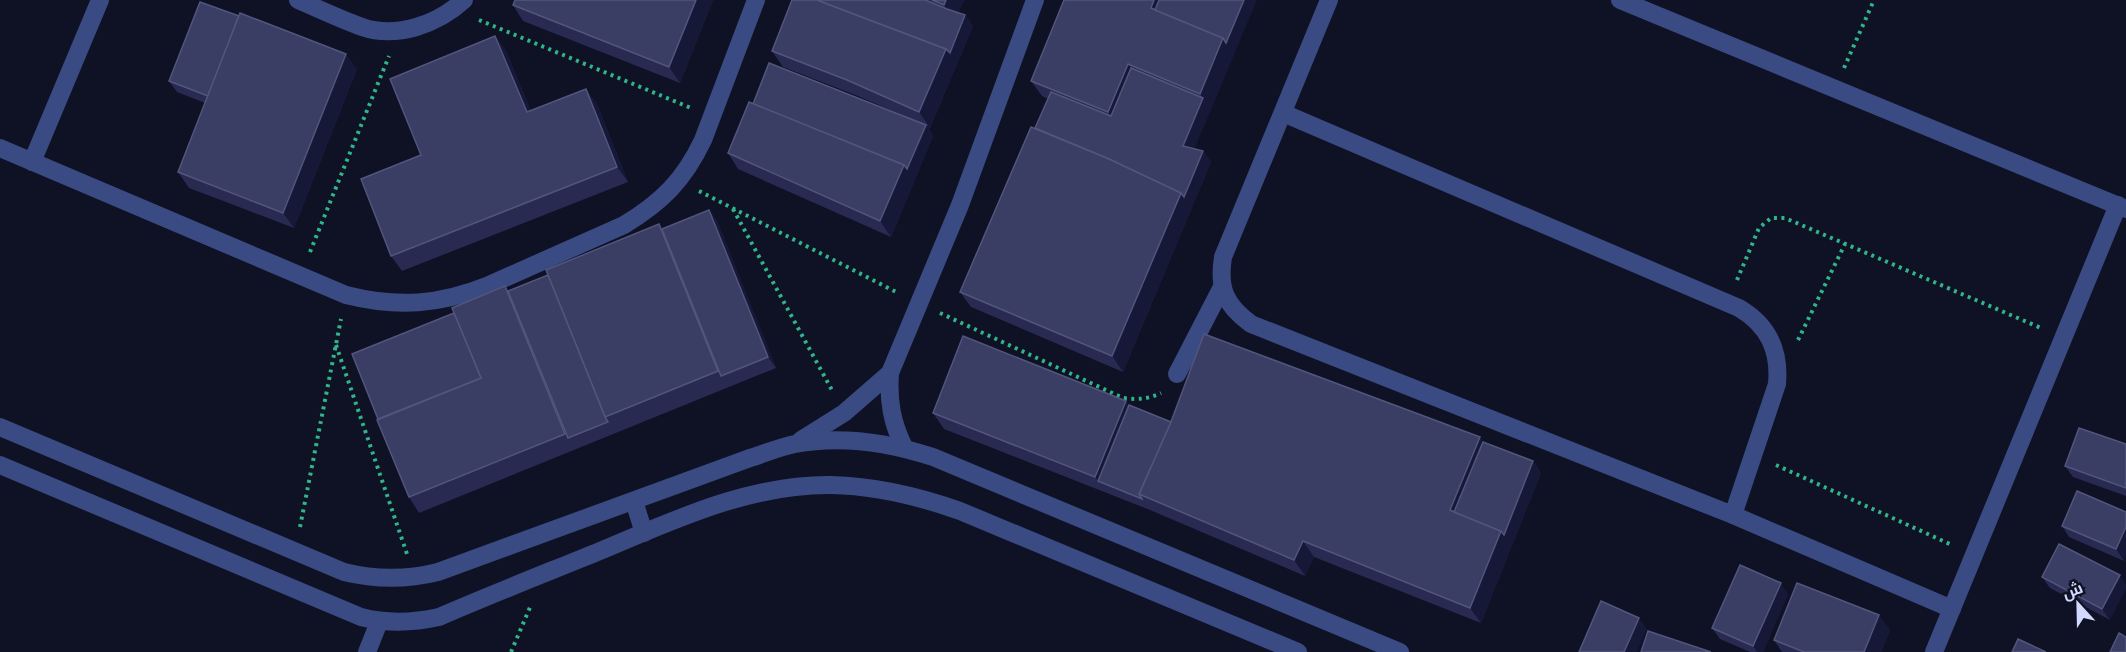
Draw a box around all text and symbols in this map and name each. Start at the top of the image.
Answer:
north arrow [2048,574,2108,634]
text: ش [2059,576,2086,604]

